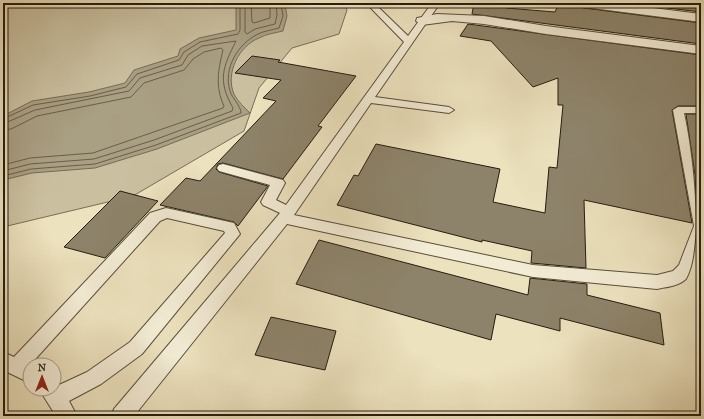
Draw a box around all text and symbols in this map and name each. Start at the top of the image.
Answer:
north arrow [22,357,62,397]
text: N [38,361,47,374]

